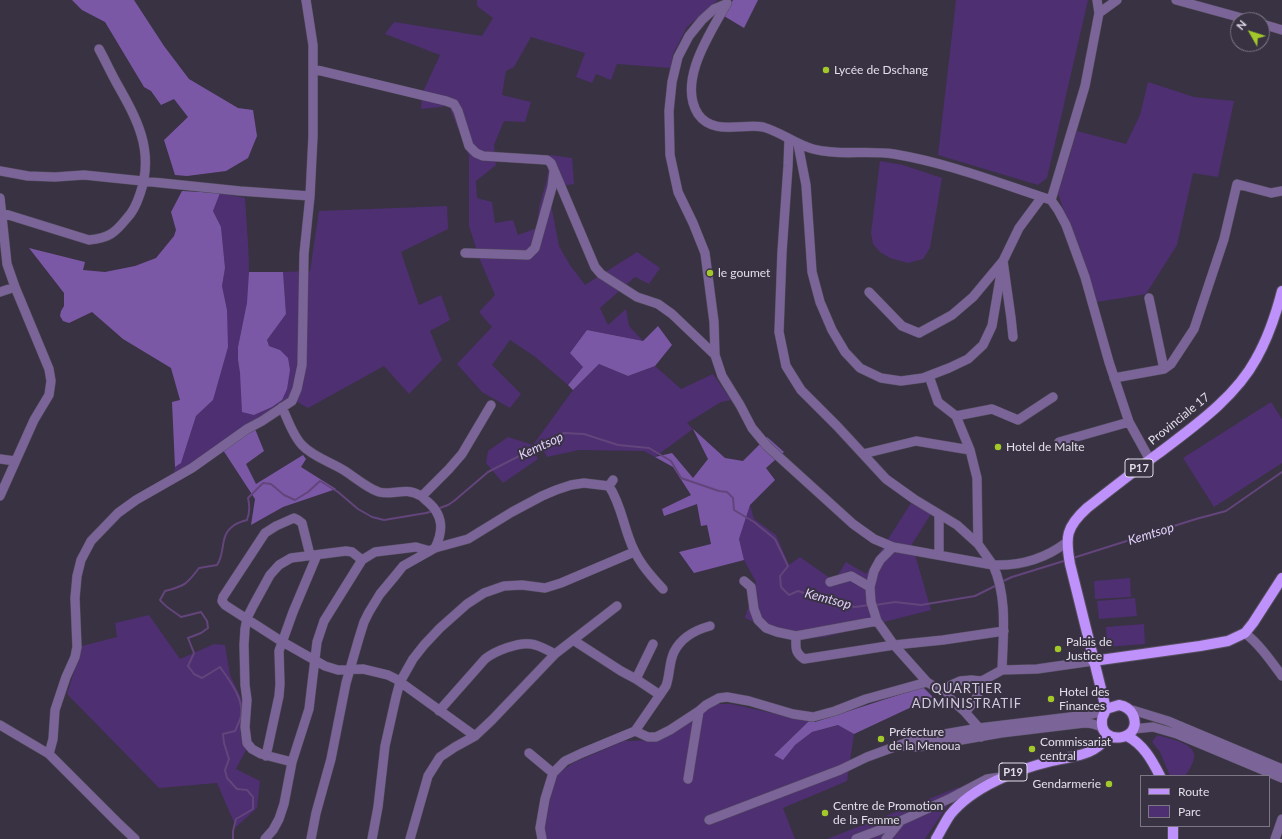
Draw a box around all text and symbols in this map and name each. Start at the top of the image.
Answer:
north arrow [1230,12,1270,52]
text: N [1233,17,1249,32]
place label: Lycée de Dschang [834,63,928,77]
marker: Lycée de Dschang [821,65,831,75]
place label: le goumet [718,266,770,280]
marker: le goumet [705,268,715,278]
street label: Provinciale 17 [1146,390,1212,448]
water label: Kemtsop [516,429,566,463]
place label: Hotel de Malte [1006,440,1085,454]
marker: Hotel de Malte [993,442,1003,452]
road number: P17 [1125,459,1153,477]
water label: Kemtsop [1126,520,1176,548]
water label: Kemtsop [803,585,853,613]
place label: Palais de Justice [1066,635,1112,663]
marker: Palais de Justice [1053,644,1063,654]
district label: QUARTIER ADMINISTRATIF [912,681,1022,712]
place label: Hotel des Finances [1059,685,1109,713]
marker: Hotel des Finances [1046,694,1056,704]
place label: Préfecture de la Menoua [889,725,960,753]
marker: Préfecture de la Menoua [876,734,886,744]
place label: Commissariat central [1040,735,1111,763]
marker: Commissariat central [1027,744,1037,754]
road number: P19 [999,763,1027,781]
legend [1140,775,1270,827]
place label: Gendarmerie [1032,777,1101,791]
marker: Gendarmerie [1104,779,1114,789]
text: Route [1178,784,1209,799]
place label: Centre de Promotion de la Femme [833,799,943,827]
text: Parc [1178,804,1201,819]
marker: Centre de Promotion de la Femme [820,808,830,818]

